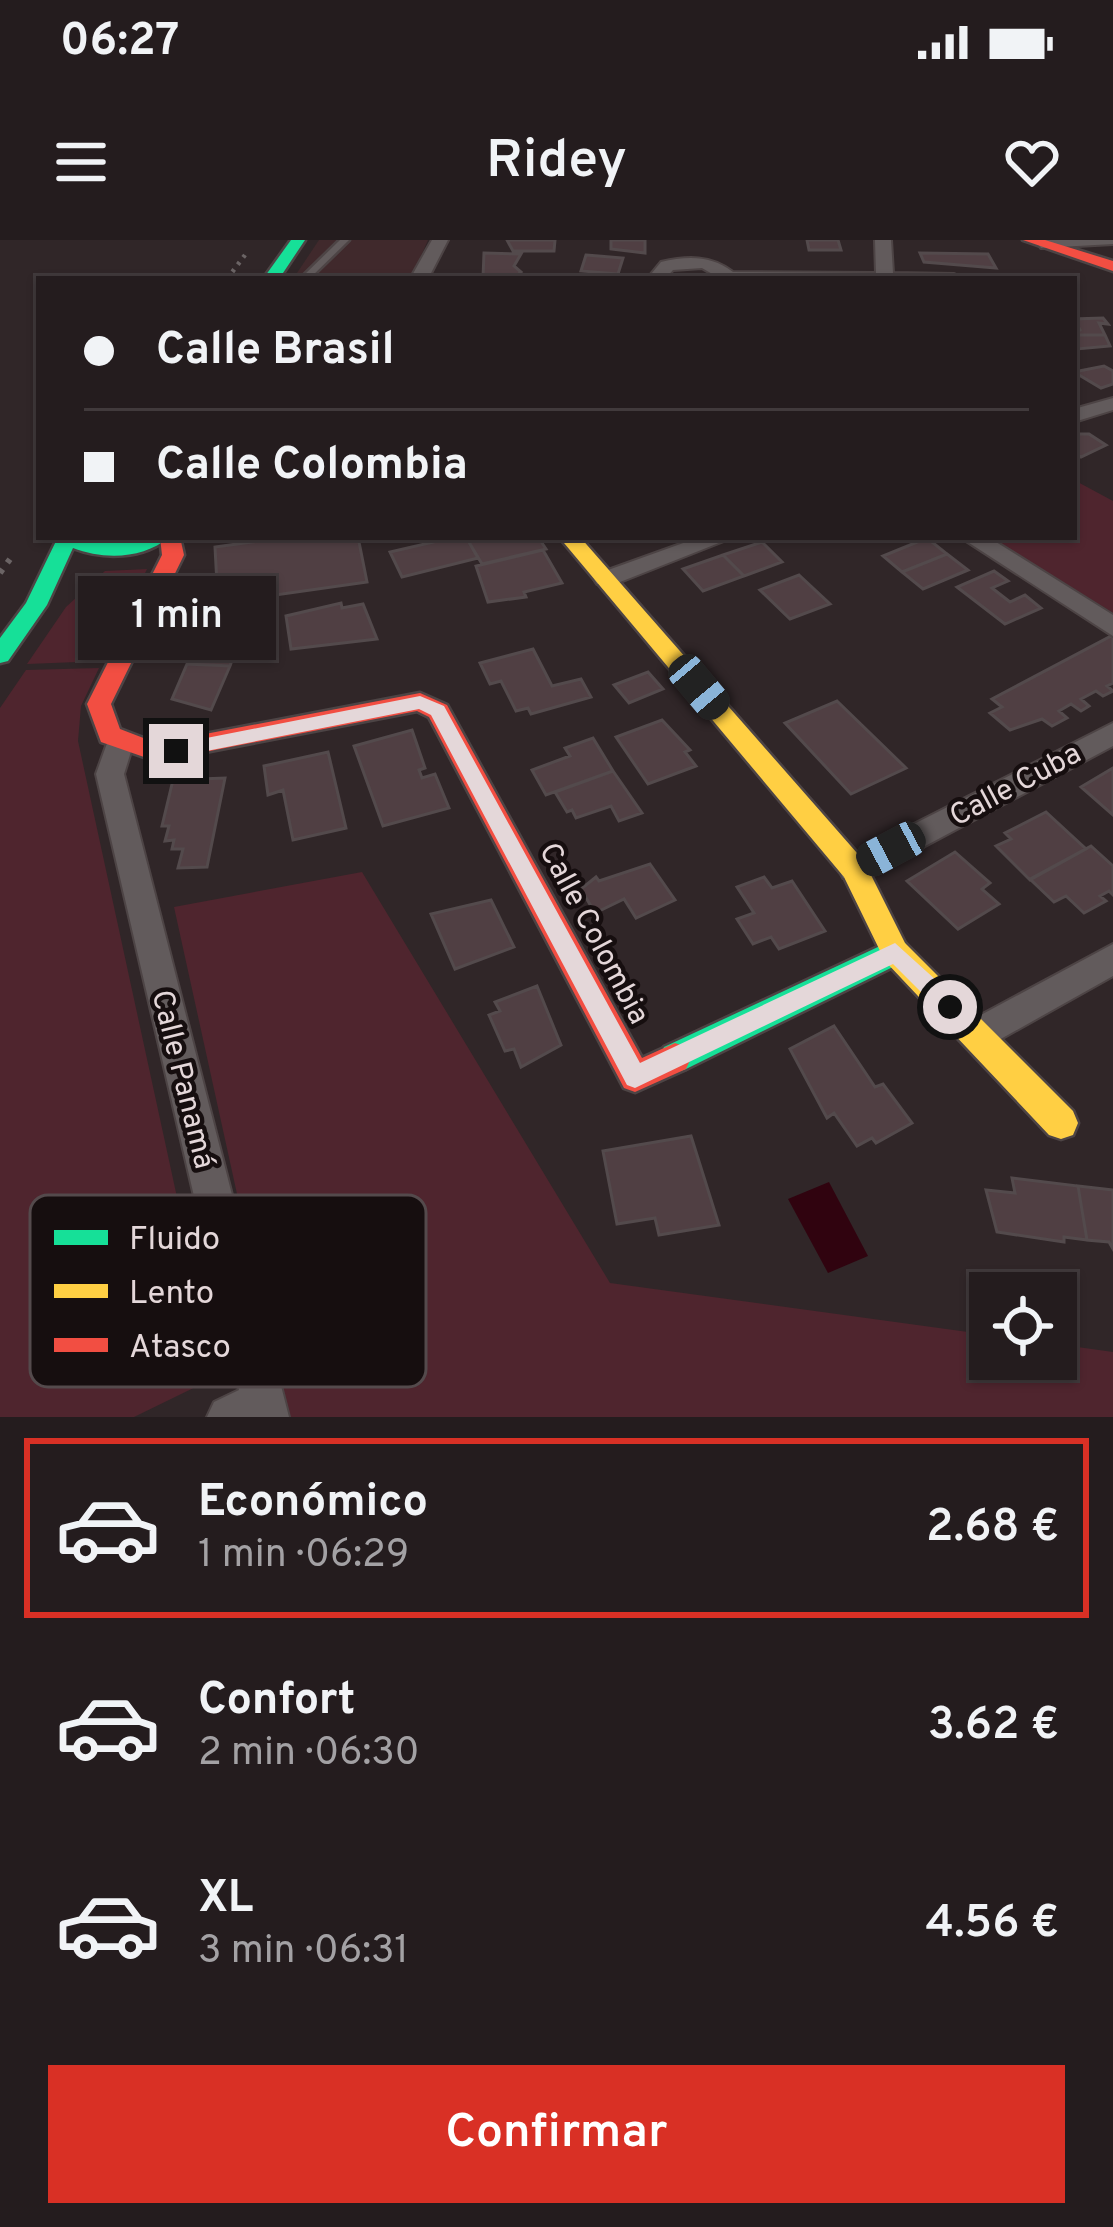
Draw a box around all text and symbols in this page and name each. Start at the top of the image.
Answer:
text: 06:27 [60,14,179,71]
text: Ridey [486,128,627,197]
icon: menu [48,129,114,195]
icon: heart [999,129,1065,195]
text: Calle Brasil [156,323,395,380]
text: Calle Colombia [156,438,468,495]
callout: 1 min [77,577,275,661]
text: 1 min [131,593,223,642]
car [662,648,736,726]
route end [149,724,203,778]
street label: Calle Cuba [944,736,1088,836]
car [851,816,931,882]
street label: Calle Colombia [529,837,656,1031]
route start [923,980,977,1034]
street label: Calle Panamá [141,986,222,1173]
legend [30,1195,426,1387]
text: Fluido [129,1220,220,1262]
map controls [969,1272,1077,1380]
button: locate [969,1272,1077,1380]
text: Lento [129,1274,214,1316]
text: Atasco [129,1328,231,1370]
icon: car [54,1474,162,1582]
text: Económico [198,1475,428,1532]
text: 2.68 € [926,1500,1059,1557]
text: 1 min · 06:29 [198,1532,409,1581]
icon: car [54,1672,162,1780]
text: Confort [198,1673,355,1730]
text: 3.62 € [928,1698,1059,1755]
text: 2 min · 06:30 [198,1730,419,1779]
icon: car [54,1870,162,1978]
text: XL [198,1871,253,1928]
text: 4.56 € [925,1896,1059,1953]
text: 3 min · 06:31 [198,1928,409,1977]
button: Confirmar [48,2065,1065,2203]

